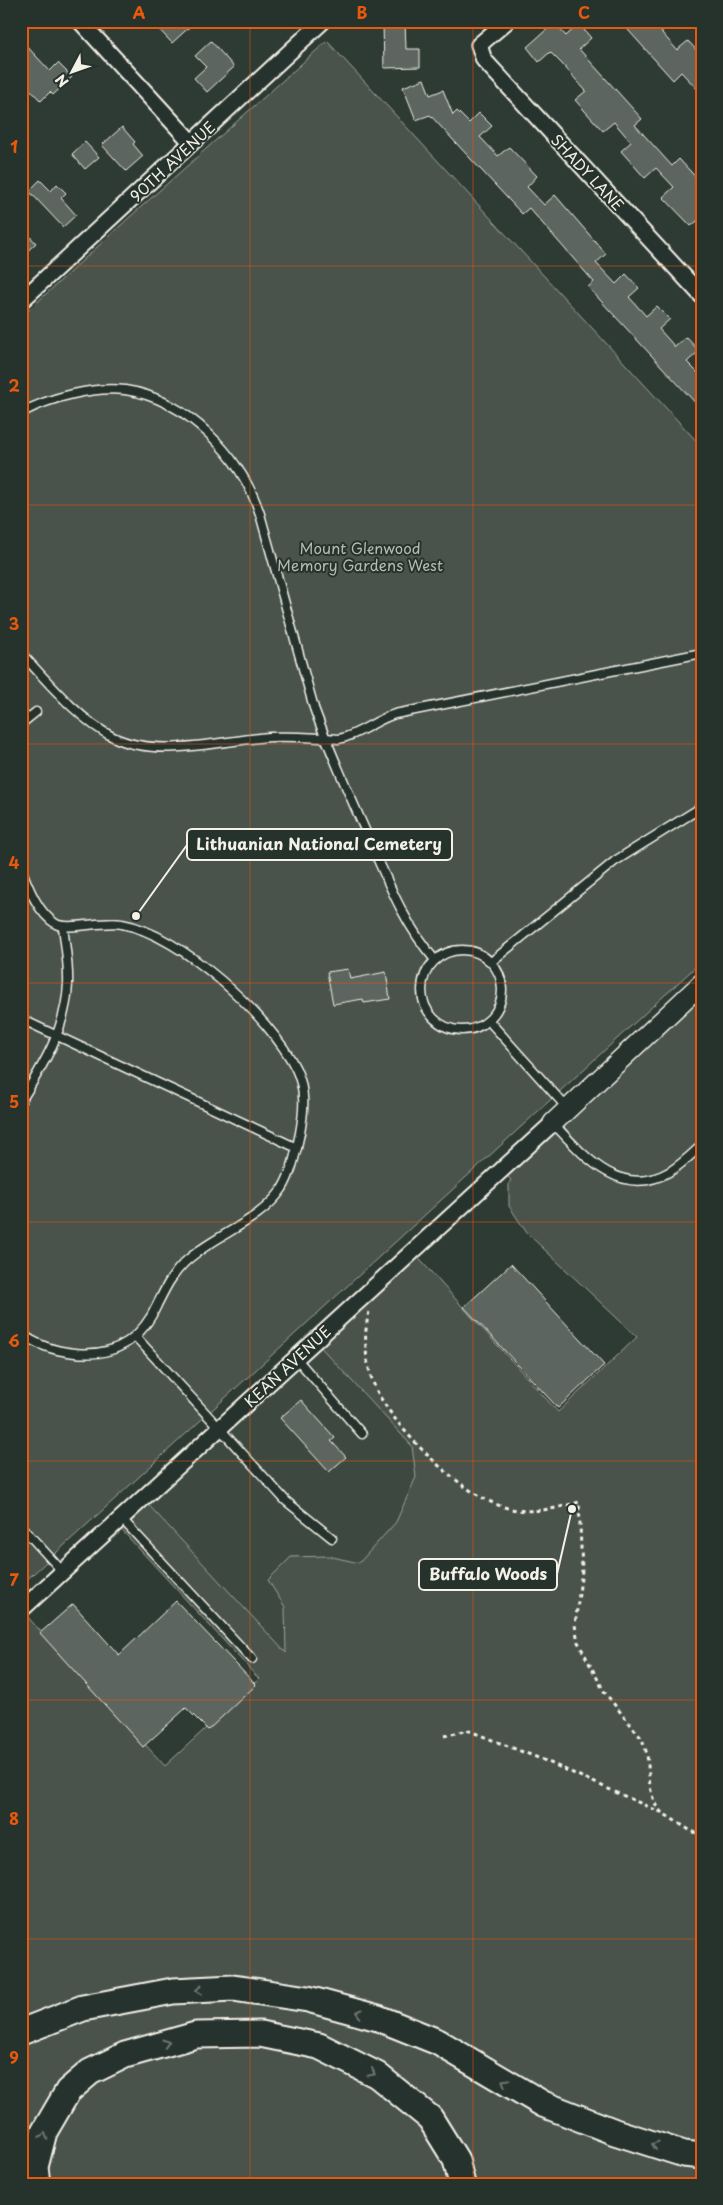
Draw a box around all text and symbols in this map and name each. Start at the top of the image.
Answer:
text: A [133,0,146,24]
text: B [357,0,368,24]
text: C [578,0,590,24]
north arrow [48,48,98,98]
text: N [50,70,73,92]
street label: 90TH AVENUE [124,115,220,207]
street label: SHADY LANE [546,129,630,215]
text: 1 [10,134,18,158]
text: 2 [8,373,20,397]
park label: Mount Glenwood Memory Gardens West [277,536,443,576]
text: 3 [9,611,19,635]
callout: Lithuanian National Cemetery [187,829,452,860]
text: Lithuanian National Cemetery [196,831,442,855]
text: 4 [9,850,20,874]
text: 5 [9,1089,19,1113]
street label: KEAN AVENUE [239,1320,335,1412]
text: 6 [8,1328,20,1352]
callout: Buffalo Woods [419,1559,557,1590]
text: Buffalo Woods [429,1561,547,1585]
text: 7 [9,1567,19,1591]
text: 8 [9,1806,19,1830]
one-way arrow [195,1984,203,1995]
one-way arrow [356,2008,364,2018]
one-way arrow [161,2039,170,2049]
text: 9 [9,2045,19,2069]
one-way arrow [367,2067,376,2077]
one-way arrow [502,2078,511,2088]
one-way arrow [38,2133,48,2141]
one-way arrow [651,2140,659,2150]

